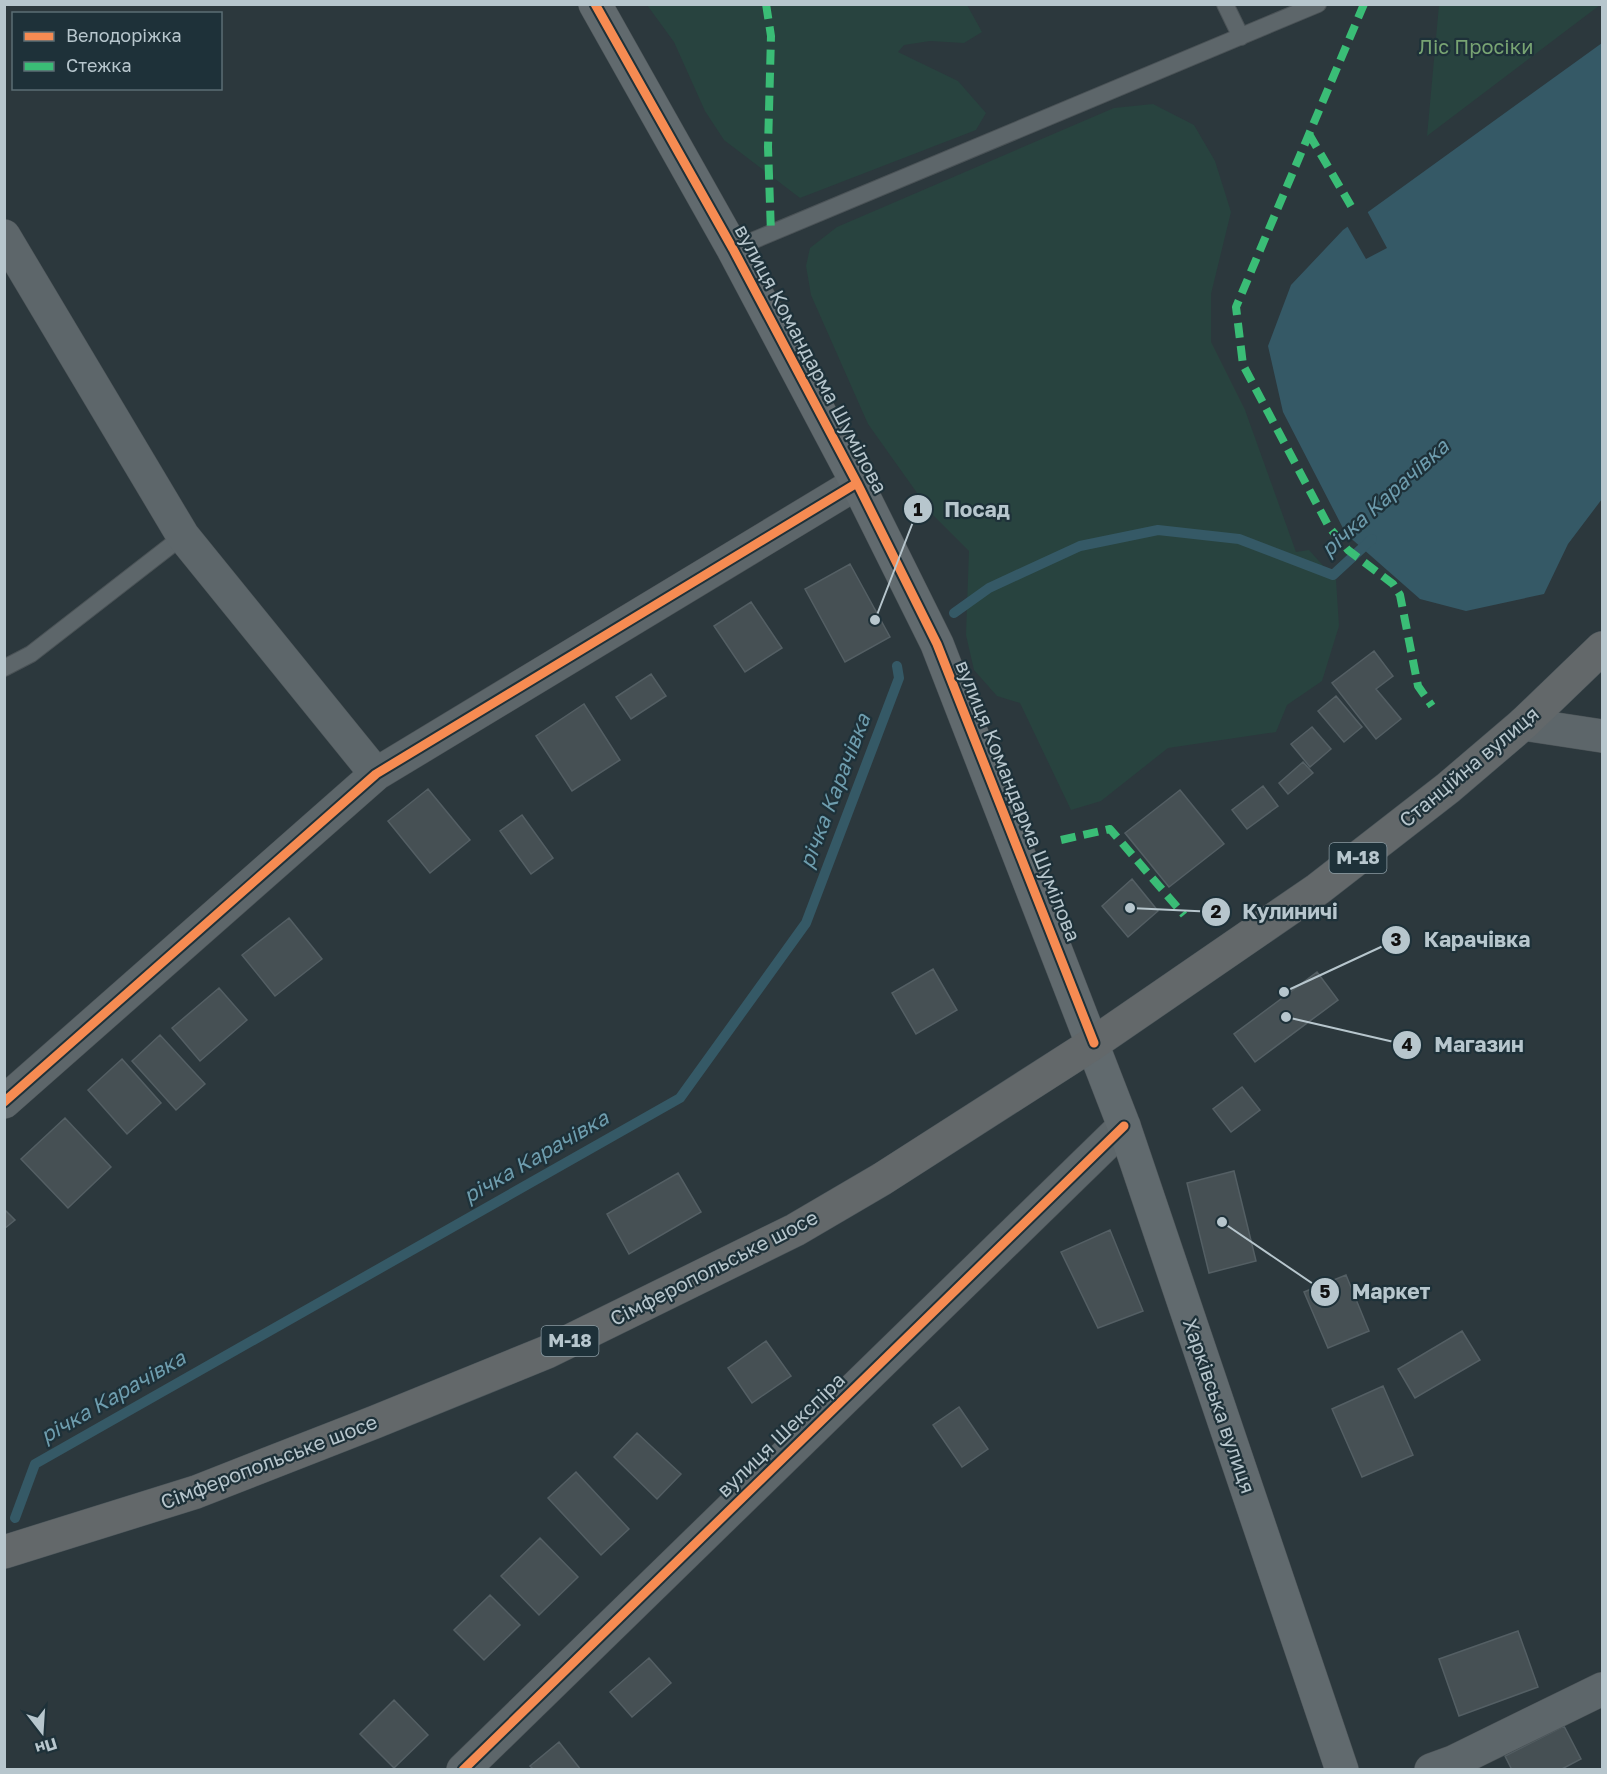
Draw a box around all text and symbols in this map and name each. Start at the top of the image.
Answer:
legend [12,12,222,90]
text: Велодоріжка [66,24,182,46]
park label: Ліс Просіки [1419,34,1533,58]
text: Стежка [66,54,132,76]
street label: вулиця Командарма Шумілова [731,220,893,497]
water label: річка Карачівка [1315,432,1455,562]
callout: Посад [903,490,1022,529]
text: Посад [944,496,1010,522]
text: 1 [913,498,923,520]
street label: вулиця Командарма Шумілова [951,656,1087,945]
street label: Станційна вулиця [1394,701,1543,832]
water label: річка Карачівка [793,709,876,871]
road number: М-18 [1330,843,1386,873]
callout: Кулиничі [1201,892,1350,931]
text: Кулиничі [1242,898,1338,924]
text: 2 [1211,900,1222,922]
callout: Карачівка [1381,920,1542,959]
text: Карачівка [1424,926,1530,952]
text: 3 [1391,928,1402,950]
callout: Магазин [1392,1025,1536,1064]
text: Магазин [1434,1031,1524,1057]
text: 4 [1401,1033,1413,1055]
water label: річка Карачівка [458,1104,614,1208]
street label: Сімферопольське шосе [606,1204,821,1330]
callout: Маркет [1310,1273,1443,1312]
text: Маркет [1352,1278,1430,1304]
text: 5 [1320,1280,1331,1302]
street label: Харківська вулиця [1179,1315,1261,1496]
road number: М-18 [542,1326,598,1356]
water label: річка Карачівка [35,1344,191,1448]
street label: вулиця Шекспіра [711,1367,849,1501]
street label: Сімферопольське шосе [157,1409,380,1513]
north arrow [12,1702,72,1762]
text: Пн [33,1734,60,1759]

